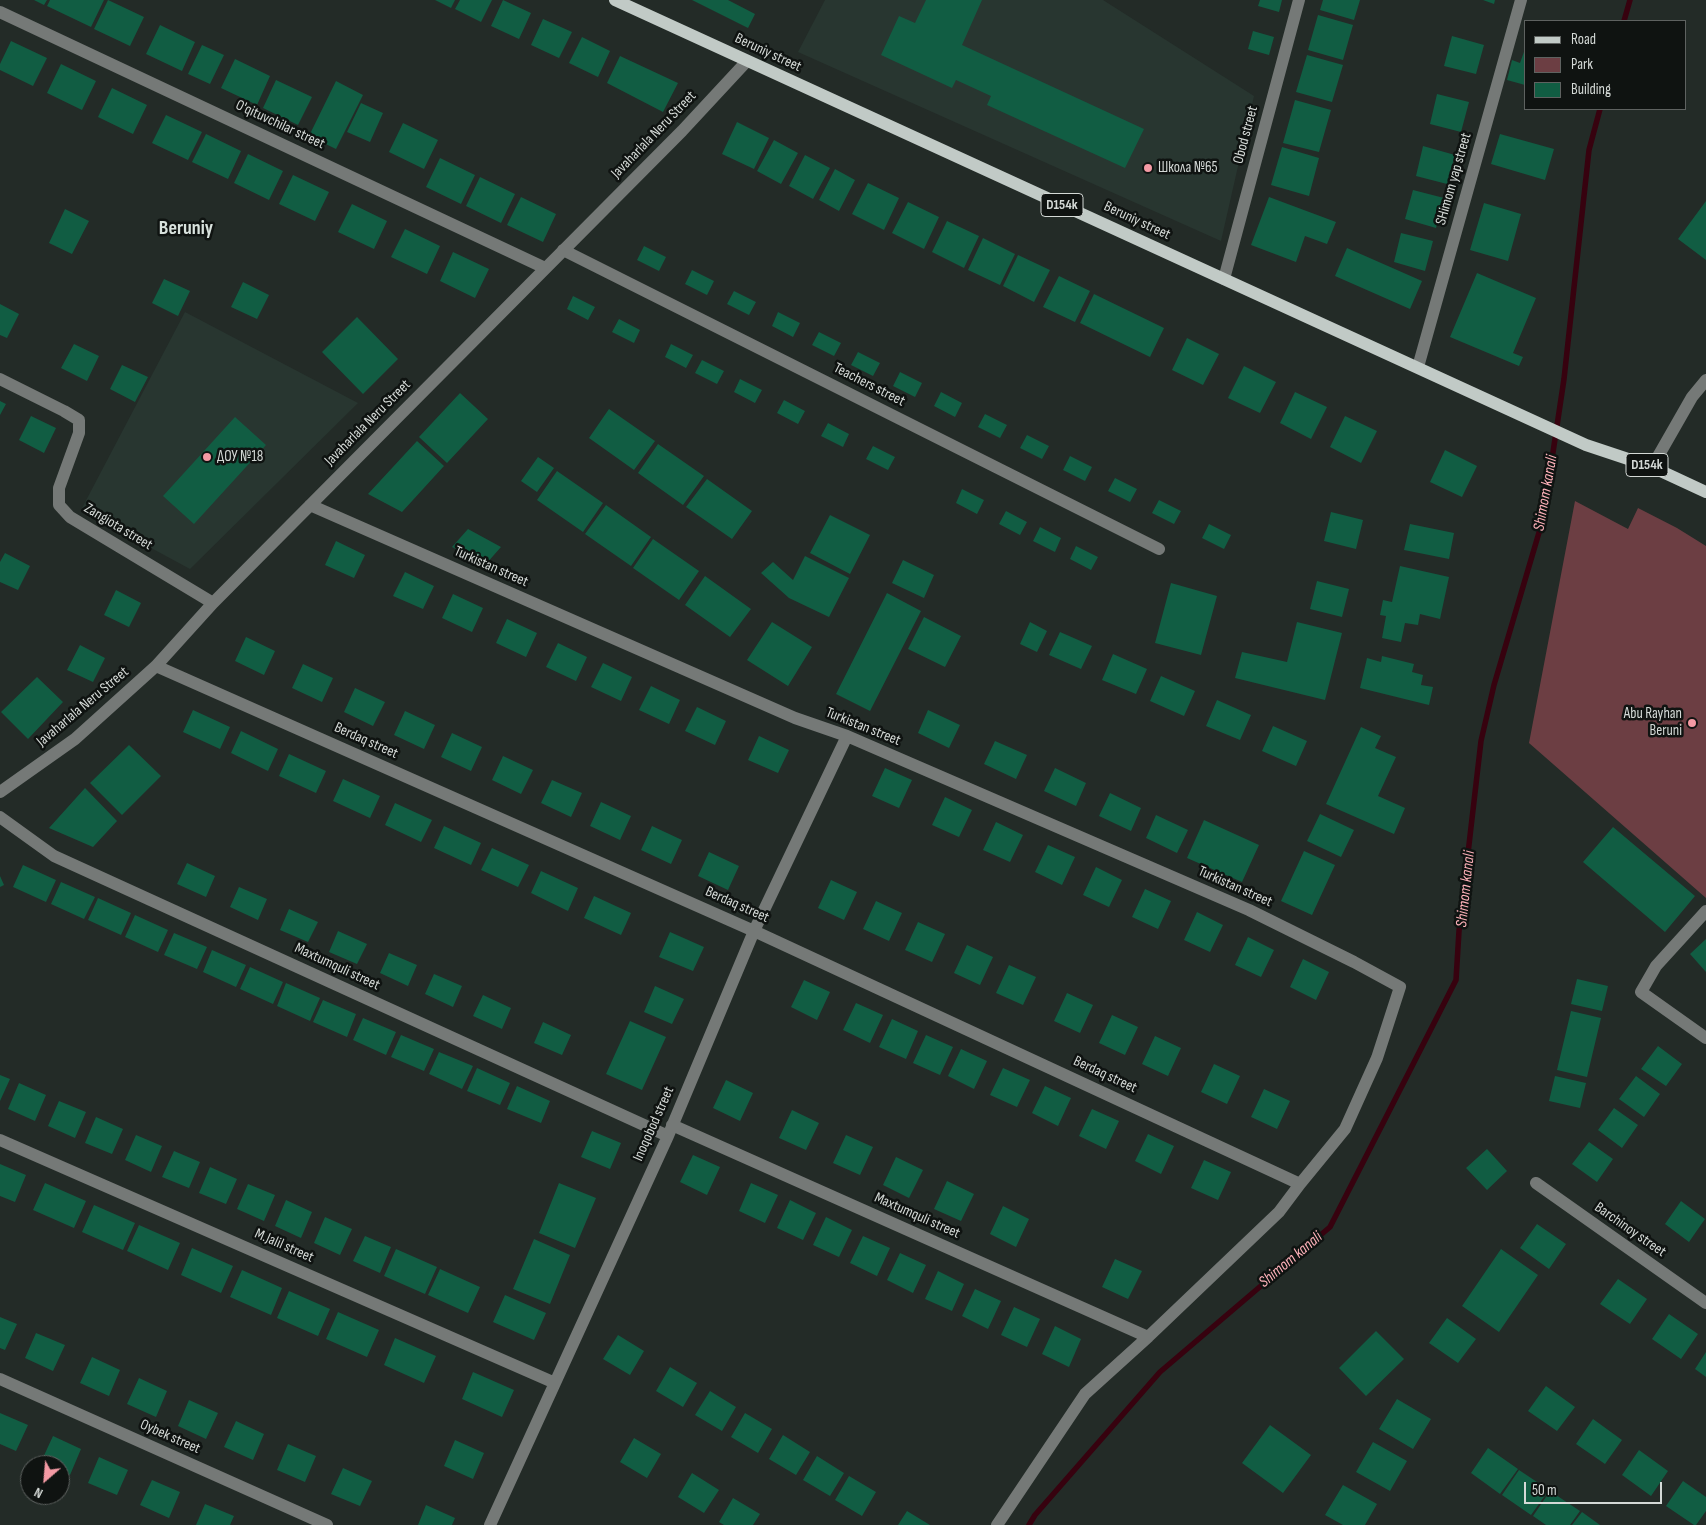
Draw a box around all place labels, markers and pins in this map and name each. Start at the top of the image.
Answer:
place label: Школа №65 [1158,159,1218,177]
marker: Школа №65 [1142,162,1154,174]
place label: ДОУ №18 [217,448,263,466]
marker: ДОУ №18 [201,451,213,463]
place label: Abu Rayhan Beruni [1624,705,1682,740]
marker: Abu Rayhan Beruni [1686,717,1698,729]

